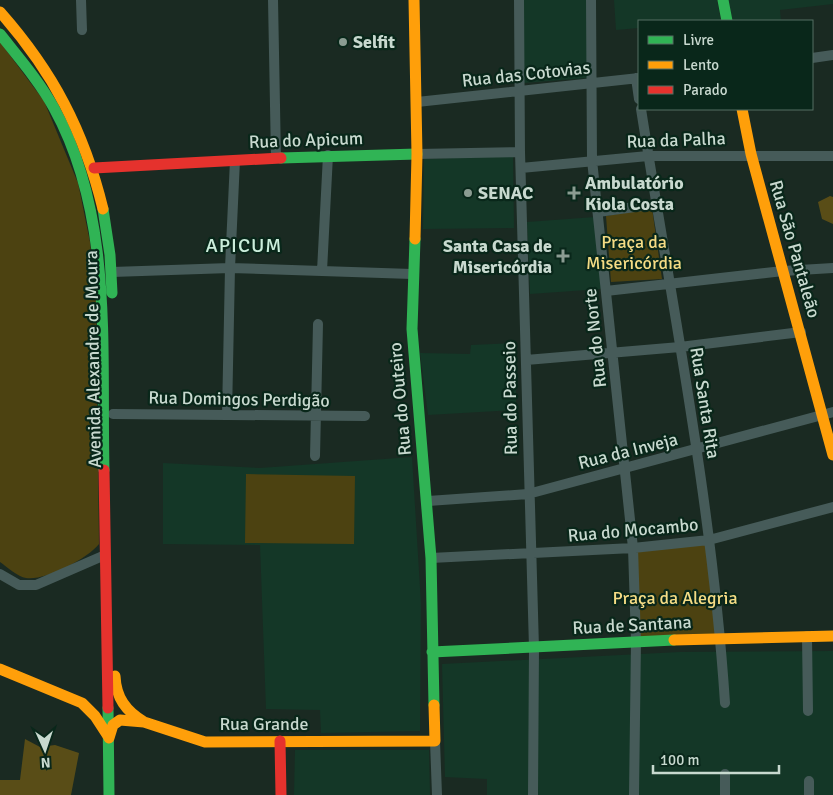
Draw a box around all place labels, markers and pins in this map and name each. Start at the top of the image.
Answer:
place label: Selfit [353,31,395,53]
marker: Selfit [337,36,349,48]
place label: Ambulatório Kiola Costa [585,172,684,215]
place label: SENAC [478,182,533,204]
marker: Ambulatório Kiola Costa [567,186,581,200]
marker: SENAC [462,187,474,199]
place label: Santa Casa de Misericórdia [443,235,552,278]
marker: Santa Casa de Misericórdia [556,249,570,263]

